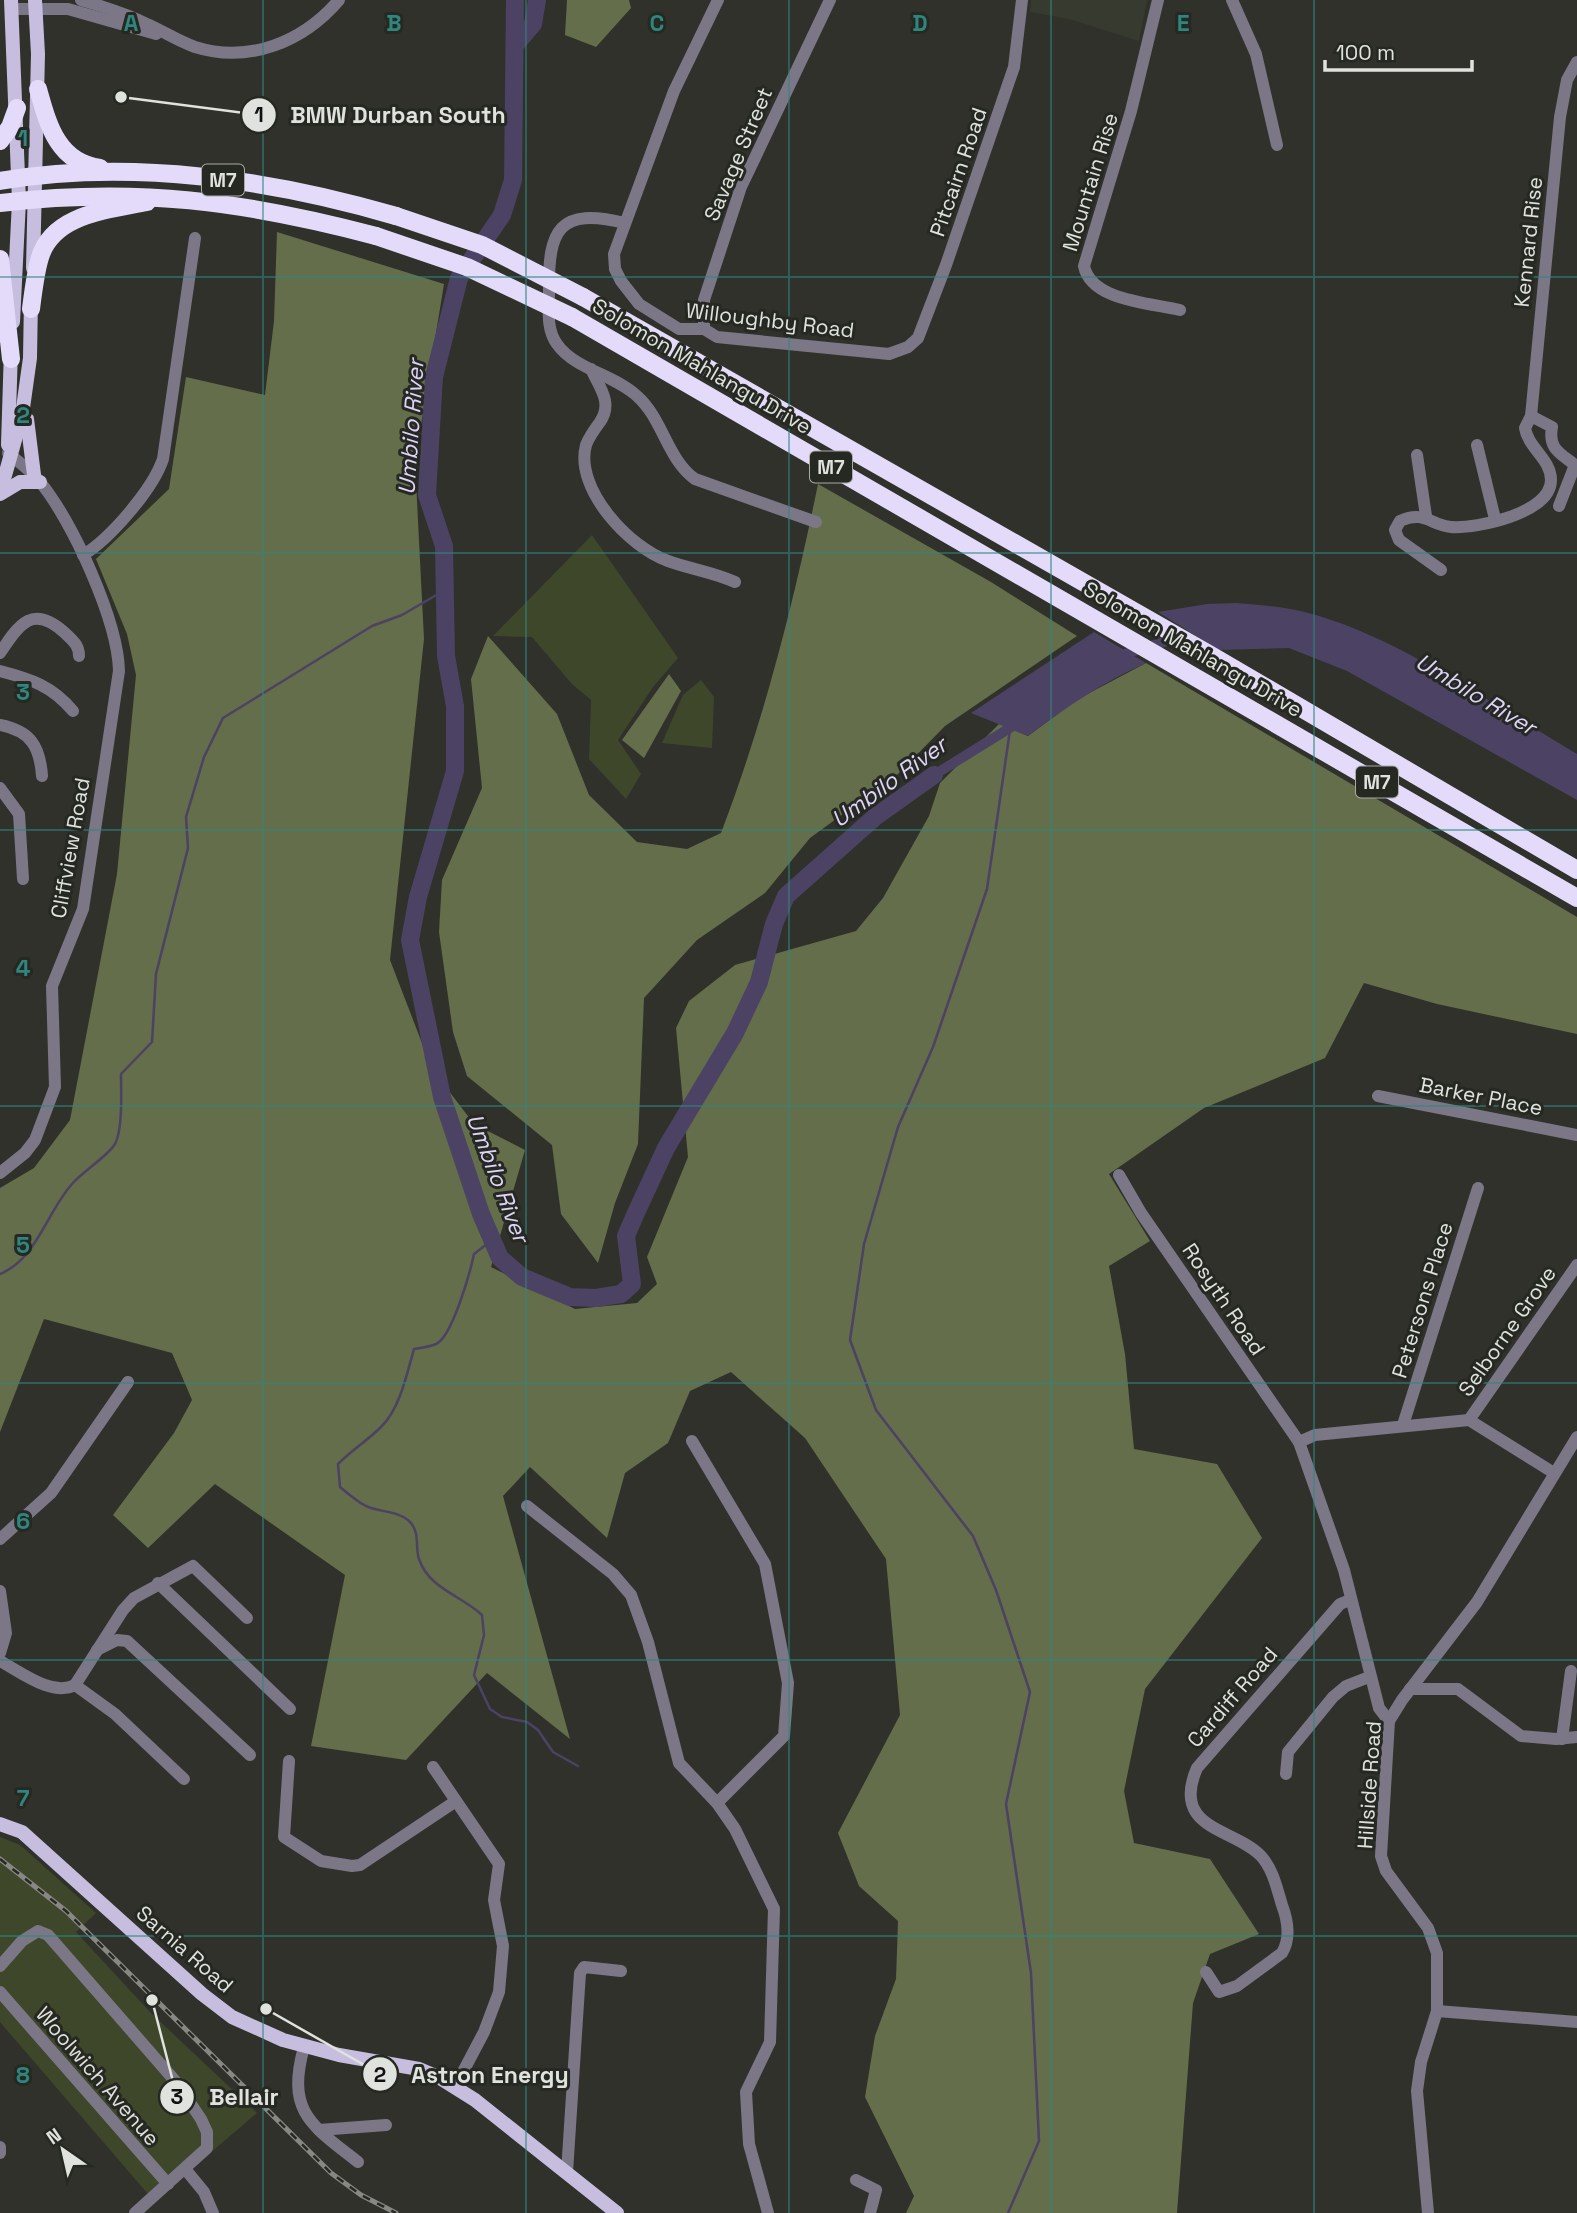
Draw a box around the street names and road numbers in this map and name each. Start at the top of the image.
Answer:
street label: Savage Street [698,83,778,225]
street label: Pitcairn Road [923,104,993,240]
street label: Mountain Rise [1056,109,1124,255]
road number: M7 [202,164,244,196]
street label: Kennard Rise [1508,175,1548,309]
street label: Solomon Mahlangu Drive [588,292,816,440]
street label: Willoughby Road [684,296,856,344]
road number: M7 [810,452,852,482]
street label: Solomon Mahlangu Drive [1079,575,1307,723]
road number: M7 [1356,766,1398,797]
street label: Cliffview Road [44,776,96,920]
street label: Barker Place [1417,1071,1545,1121]
street label: Petersons Place [1385,1219,1459,1381]
street label: Rosyth Road [1177,1238,1271,1360]
street label: Selborne Grove [1452,1261,1562,1401]
street label: Cardiff Road [1181,1641,1283,1753]
street label: Hillside Road [1351,1720,1387,1850]
street label: Sarnia Road [131,1899,239,1999]
street label: Woolwich Avenue [30,2001,166,2151]

